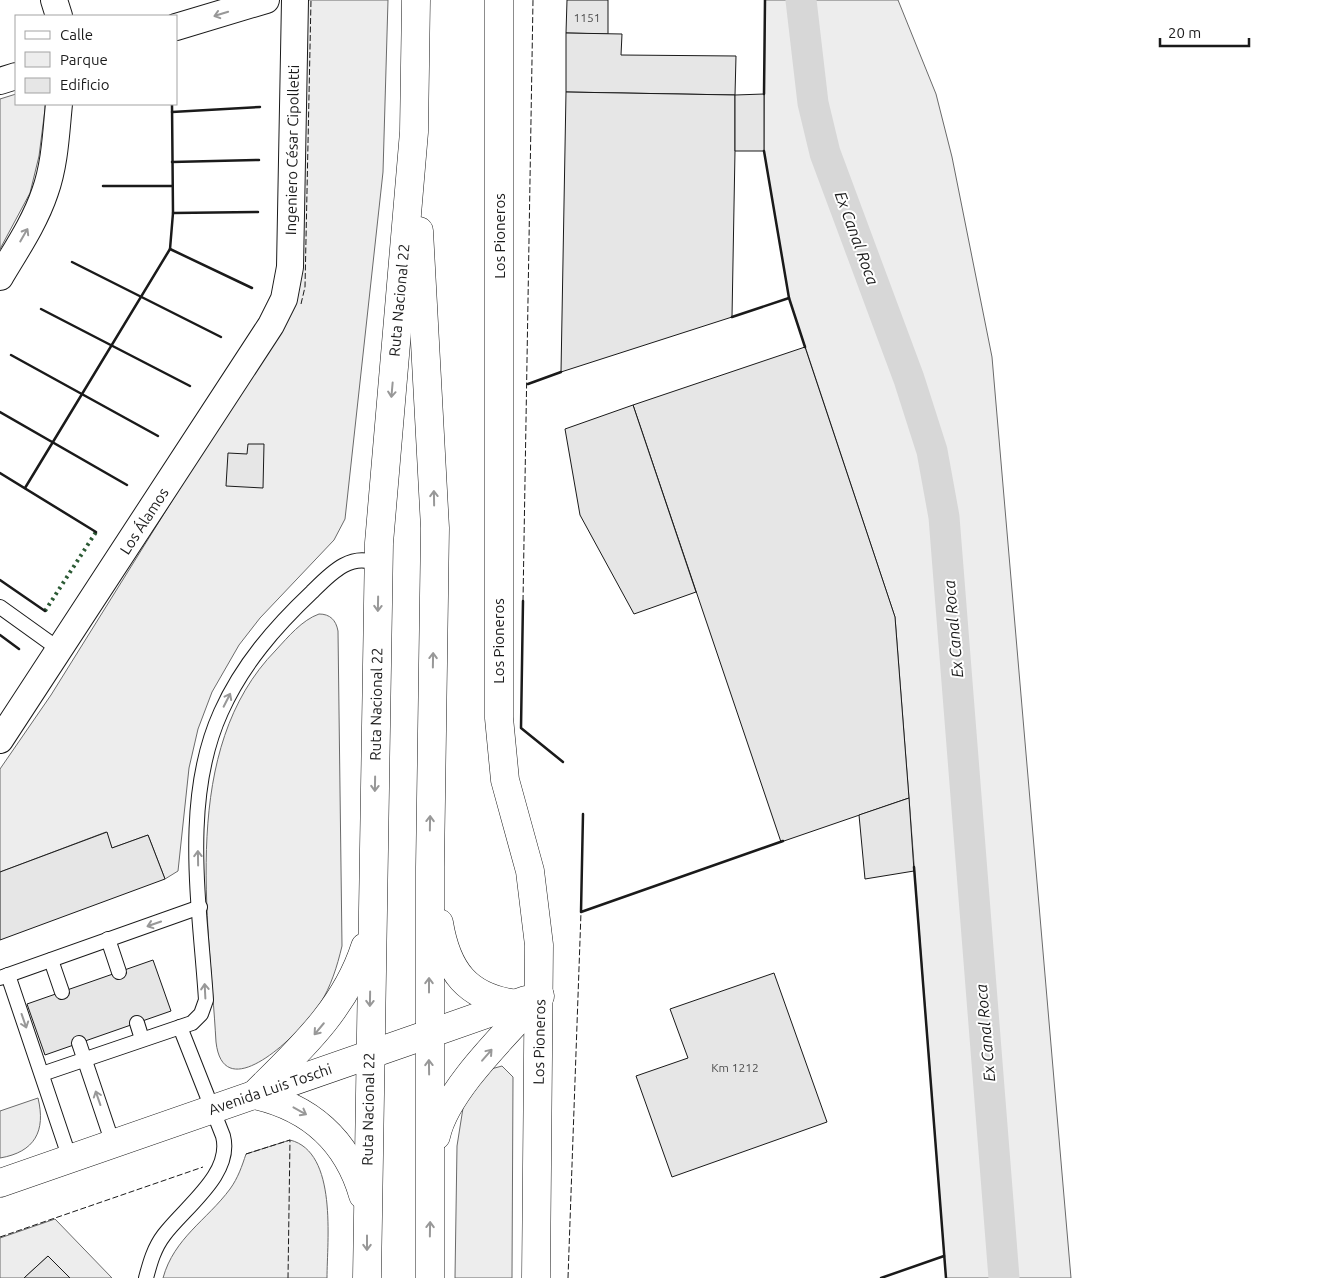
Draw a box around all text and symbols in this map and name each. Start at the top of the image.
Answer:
one-way arrow [213,9,229,19]
house number: 1151 [573,11,601,24]
legend [15,15,178,105]
scale bar [1160,15,1249,47]
text: 20 m [1168,24,1201,41]
text: Calle [60,26,93,43]
text: Parque [60,51,108,68]
street label: Ingeniero César Cipolletti [282,65,302,235]
text: Edificio [60,76,109,93]
water label: Ex Canal Roca [832,189,882,288]
street label: Los Pioneros [491,193,508,279]
one-way arrow [20,228,29,243]
street label: Ruta Nacional 22 [386,243,412,357]
one-way arrow [387,381,397,397]
street label: Los Álamos [116,484,172,558]
one-way arrow [429,490,439,506]
water label: Ex Canal Roca [940,579,966,679]
one-way arrow [373,596,383,612]
street label: Los Pioneros [490,598,507,684]
street label: Ruta Nacional 22 [367,647,385,761]
one-way arrow [428,653,438,669]
one-way arrow [222,693,232,708]
one-way arrow [370,776,379,792]
one-way arrow [425,815,435,832]
one-way arrow [193,851,203,867]
one-way arrow [146,919,162,929]
one-way arrow [424,978,434,994]
water label: Ex Canal Roca [972,983,998,1083]
one-way arrow [201,984,210,1000]
one-way arrow [365,990,375,1007]
street label: Los Pioneros [530,999,548,1085]
one-way arrow [20,1013,29,1028]
one-way arrow [313,1022,324,1035]
one-way arrow [481,1049,493,1062]
street label: Ruta Nacional 22 [359,1052,377,1166]
one-way arrow [425,1059,434,1075]
street label: Avenida Luis Toschi [206,1060,334,1118]
house number: Km 1212 [711,1061,759,1074]
one-way arrow [92,1090,102,1106]
one-way arrow [292,1107,307,1117]
one-way arrow [425,1222,435,1238]
one-way arrow [362,1234,372,1251]

